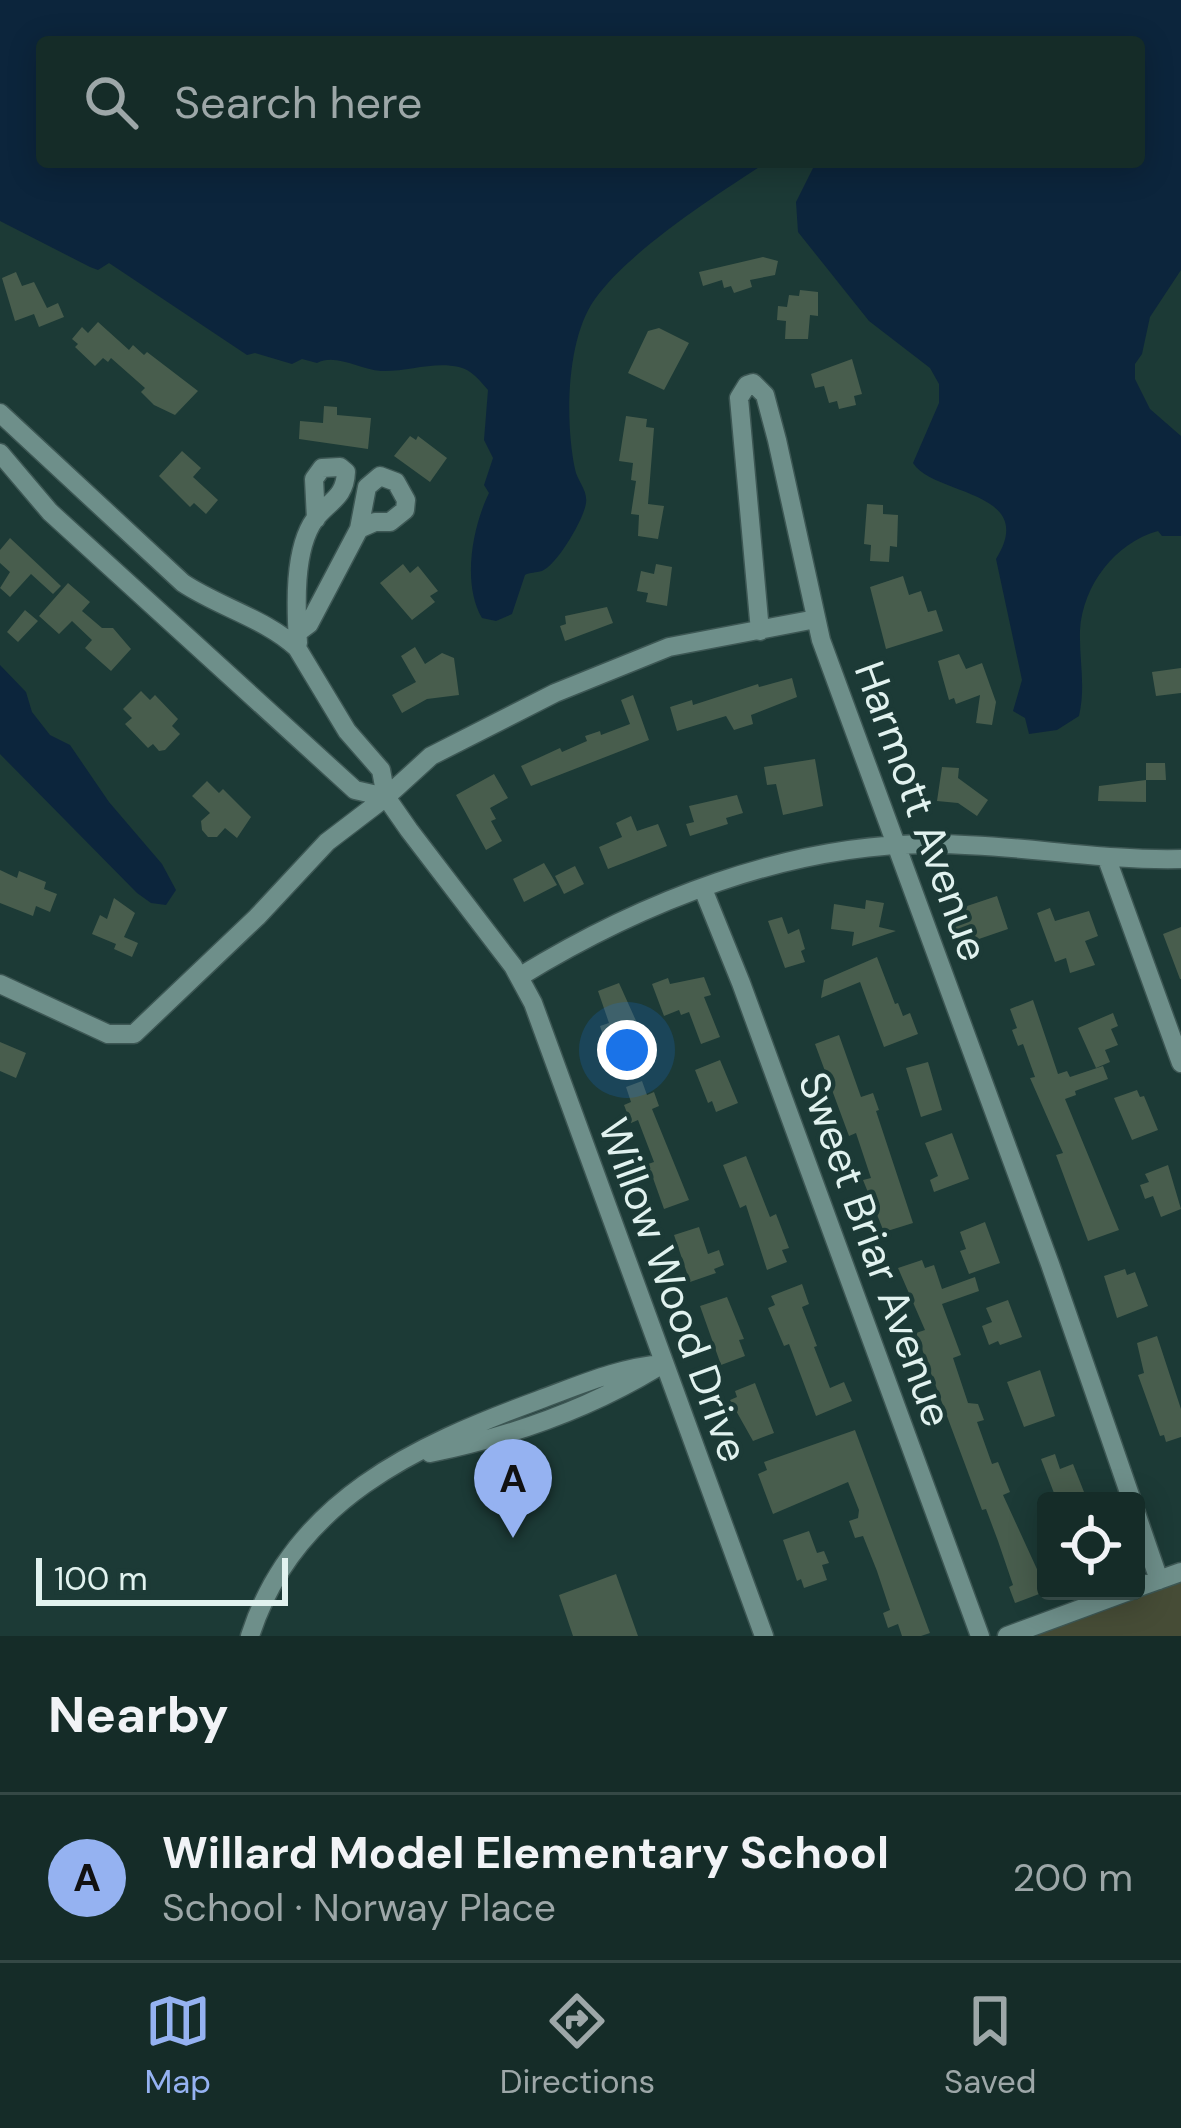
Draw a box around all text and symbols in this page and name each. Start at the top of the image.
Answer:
search box [36,36,1145,168]
icon: search [78,69,144,135]
text: Search here [174,73,422,132]
street label: Harmott Avenue [842,654,1001,969]
your location [597,1020,657,1080]
street label: Sweet Briar Avenue [786,1064,965,1434]
street label: Willow Wood Drive [586,1111,761,1470]
pin: A [474,1439,552,1538]
map controls [1037,1492,1145,1600]
button: locate [1037,1492,1145,1600]
scale bar [36,1552,288,1605]
text: 100 m [54,1557,148,1600]
text: Nearby [48,1681,229,1748]
text: Willard Model Elementary School [162,1823,889,1882]
text: A [73,1852,101,1903]
text: 200 m [1012,1852,1133,1903]
text: School · Norway Place [162,1882,556,1933]
tab: Map [144,1988,211,2103]
tab: Directions [500,1988,655,2103]
tab: Saved [944,1988,1037,2103]

